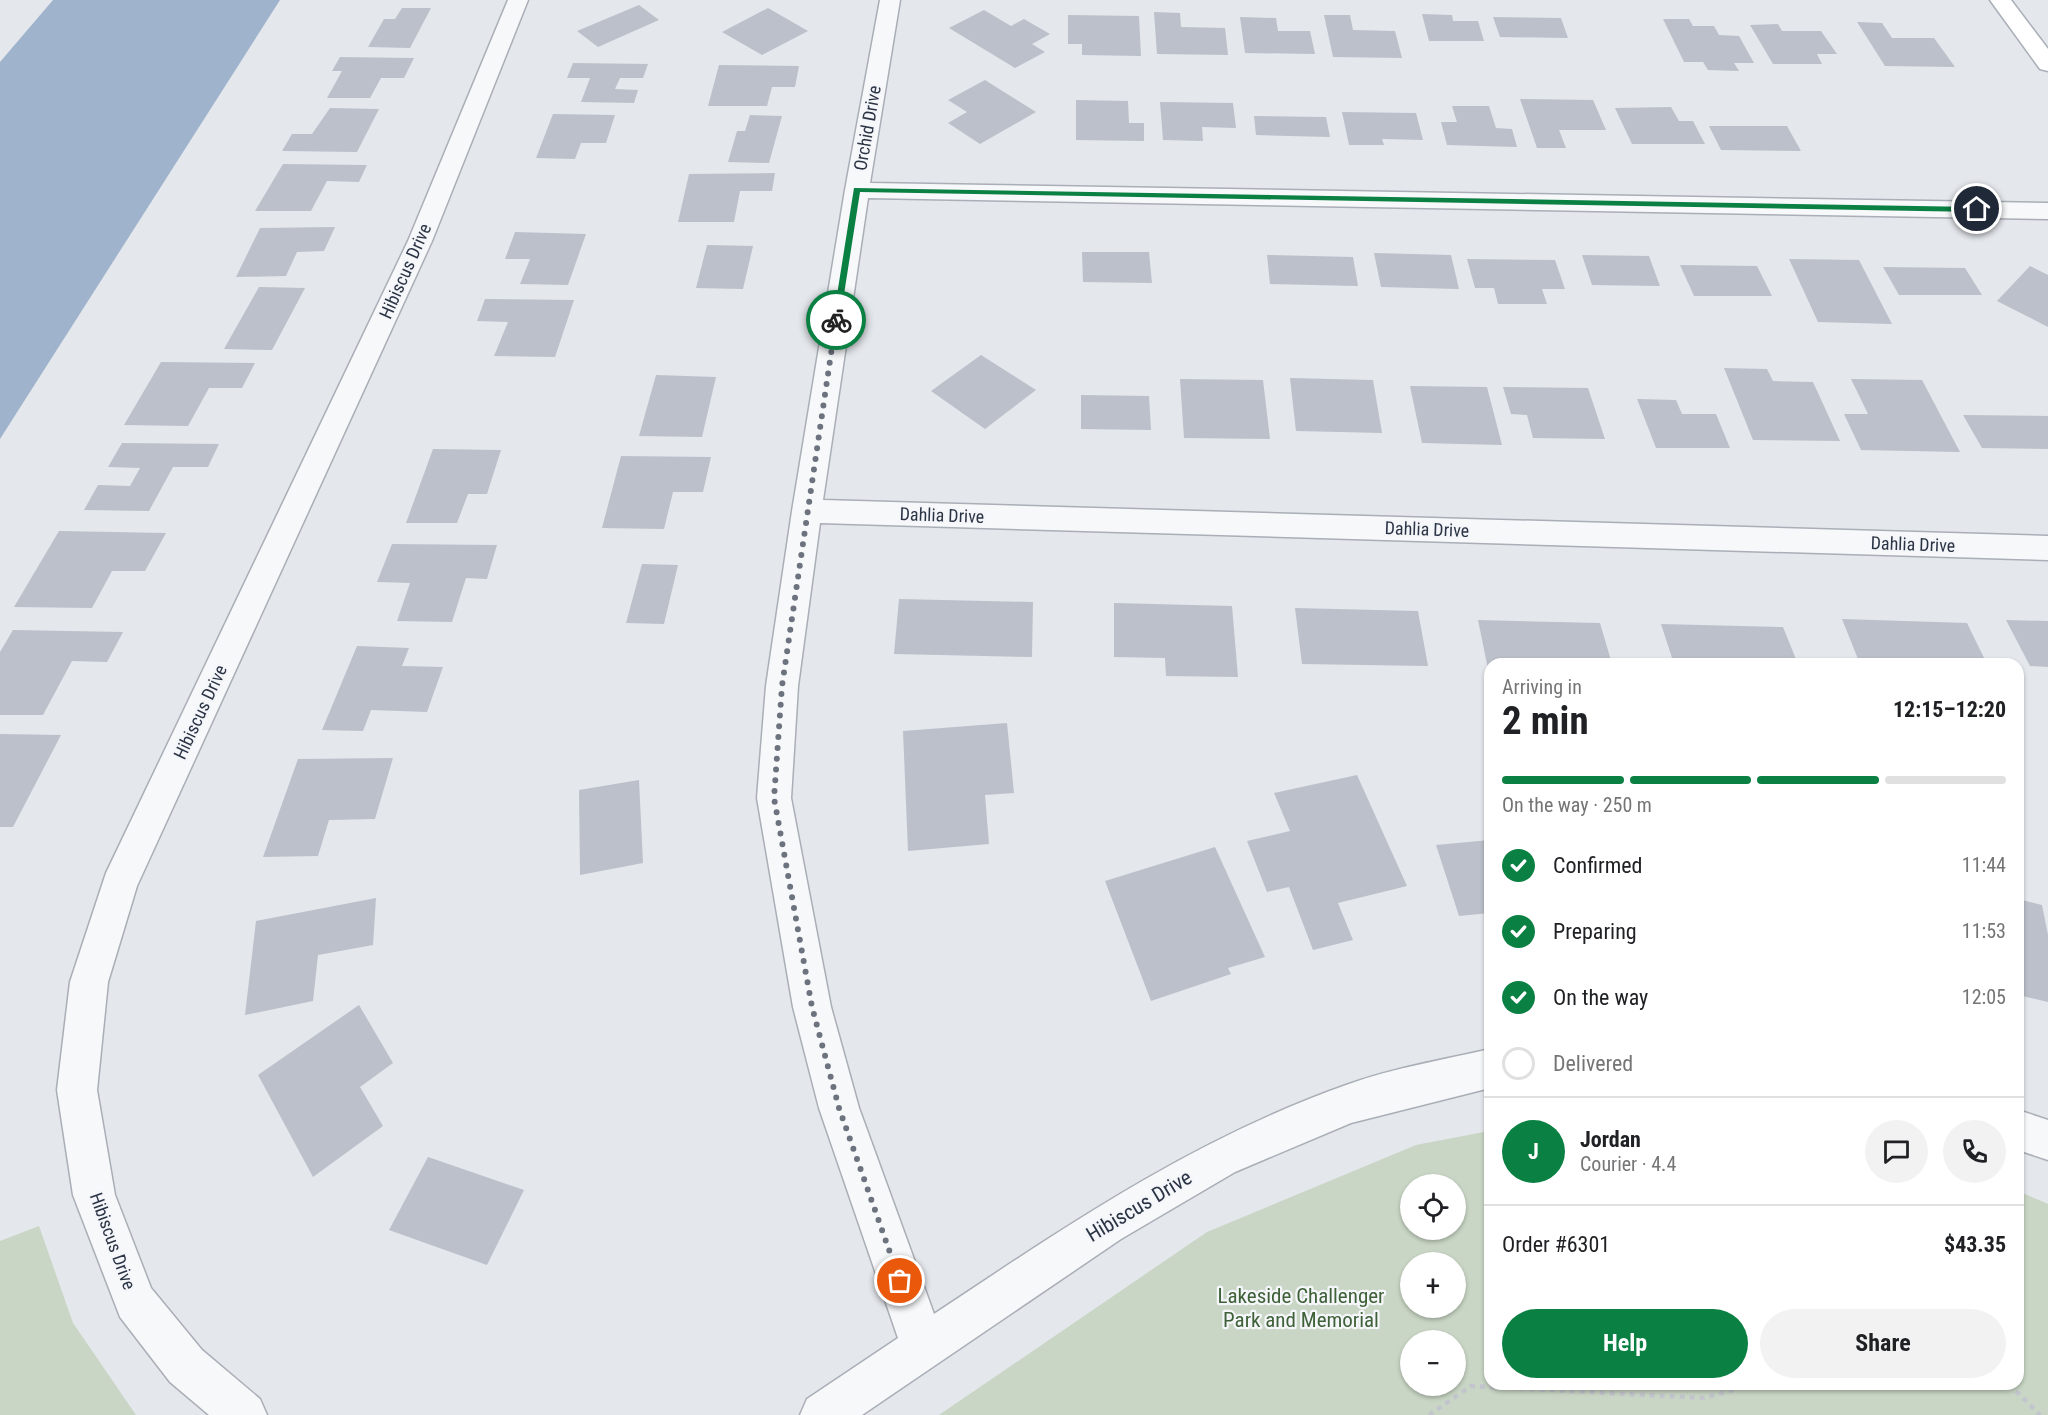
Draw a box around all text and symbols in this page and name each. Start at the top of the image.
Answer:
street label: Orchid Drive [849,84,885,172]
pin [1951,183,2002,234]
icon: home [1960,192,1993,225]
street label: Hibiscus Drive [375,220,435,322]
courier [806,290,866,350]
icon: bike [820,304,853,337]
street label: Dahlia Drive [899,503,985,527]
street label: Dahlia Drive [1384,517,1470,541]
street label: Dahlia Drive [1870,532,1956,556]
street label: Hibiscus Drive [169,661,231,763]
text: Arriving in [1502,675,1582,699]
text: 12:15–12:20 [1893,697,2006,722]
text: 2 min [1502,698,1589,744]
text: On the way · 250 m [1502,793,1652,817]
icon: check [1502,849,1535,882]
text: Confirmed [1553,853,1642,878]
text: 11:44 [1962,853,2006,877]
icon: check [1502,915,1535,948]
text: Preparing [1553,919,1637,944]
text: 11:53 [1962,919,2006,943]
icon: check [1502,981,1535,1014]
text: On the way [1553,985,1648,1010]
text: 12:05 [1962,985,2006,1009]
text: Delivered [1553,1051,1633,1076]
button: chat [1865,1120,1928,1183]
button: phone [1943,1120,2006,1183]
text: Jordan [1580,1127,1641,1152]
text: J [1528,1139,1539,1164]
text: Courier · 4.4 [1580,1152,1676,1176]
street label: Hibiscus Drive [1082,1165,1196,1247]
map controls [1400,1174,1466,1396]
button: locate [1400,1174,1466,1240]
street label: Hibiscus Drive [86,1190,140,1292]
text: Order #6301 [1502,1232,1610,1257]
text: $43.35 [1944,1232,2006,1257]
button: + [1400,1252,1466,1318]
pin [874,1255,925,1306]
icon: bag [883,1264,916,1297]
park label: Lakeside Challenger Park and Memorial [1218,1284,1385,1332]
button: Help [1502,1309,1748,1378]
button: Share [1760,1309,2006,1378]
button: − [1400,1330,1466,1396]

